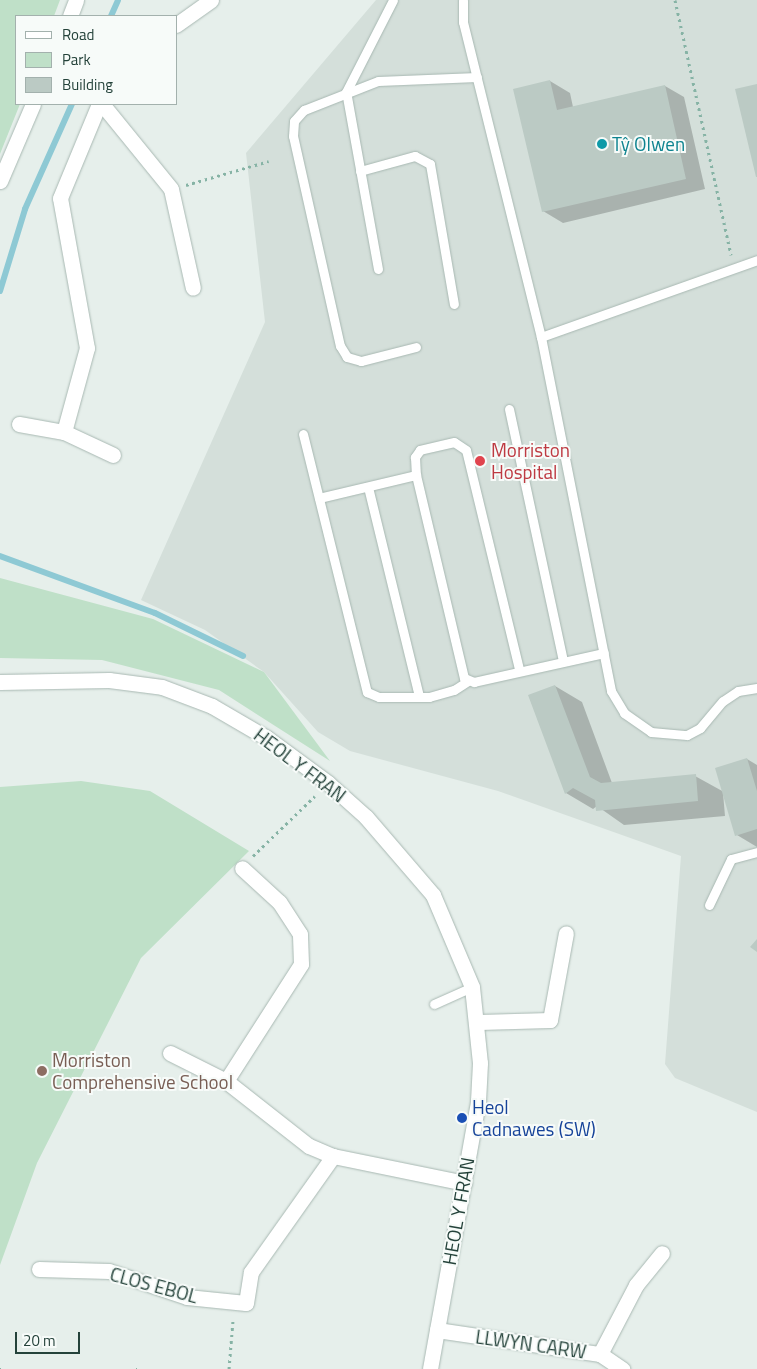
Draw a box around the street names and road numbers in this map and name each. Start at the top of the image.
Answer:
street label: HEOL Y FRAN [250,723,350,807]
street label: HEOL Y FRAN [437,1155,479,1267]
street label: CLOS EBOL [108,1262,200,1308]
street label: LLWYN CARW [474,1325,588,1363]

